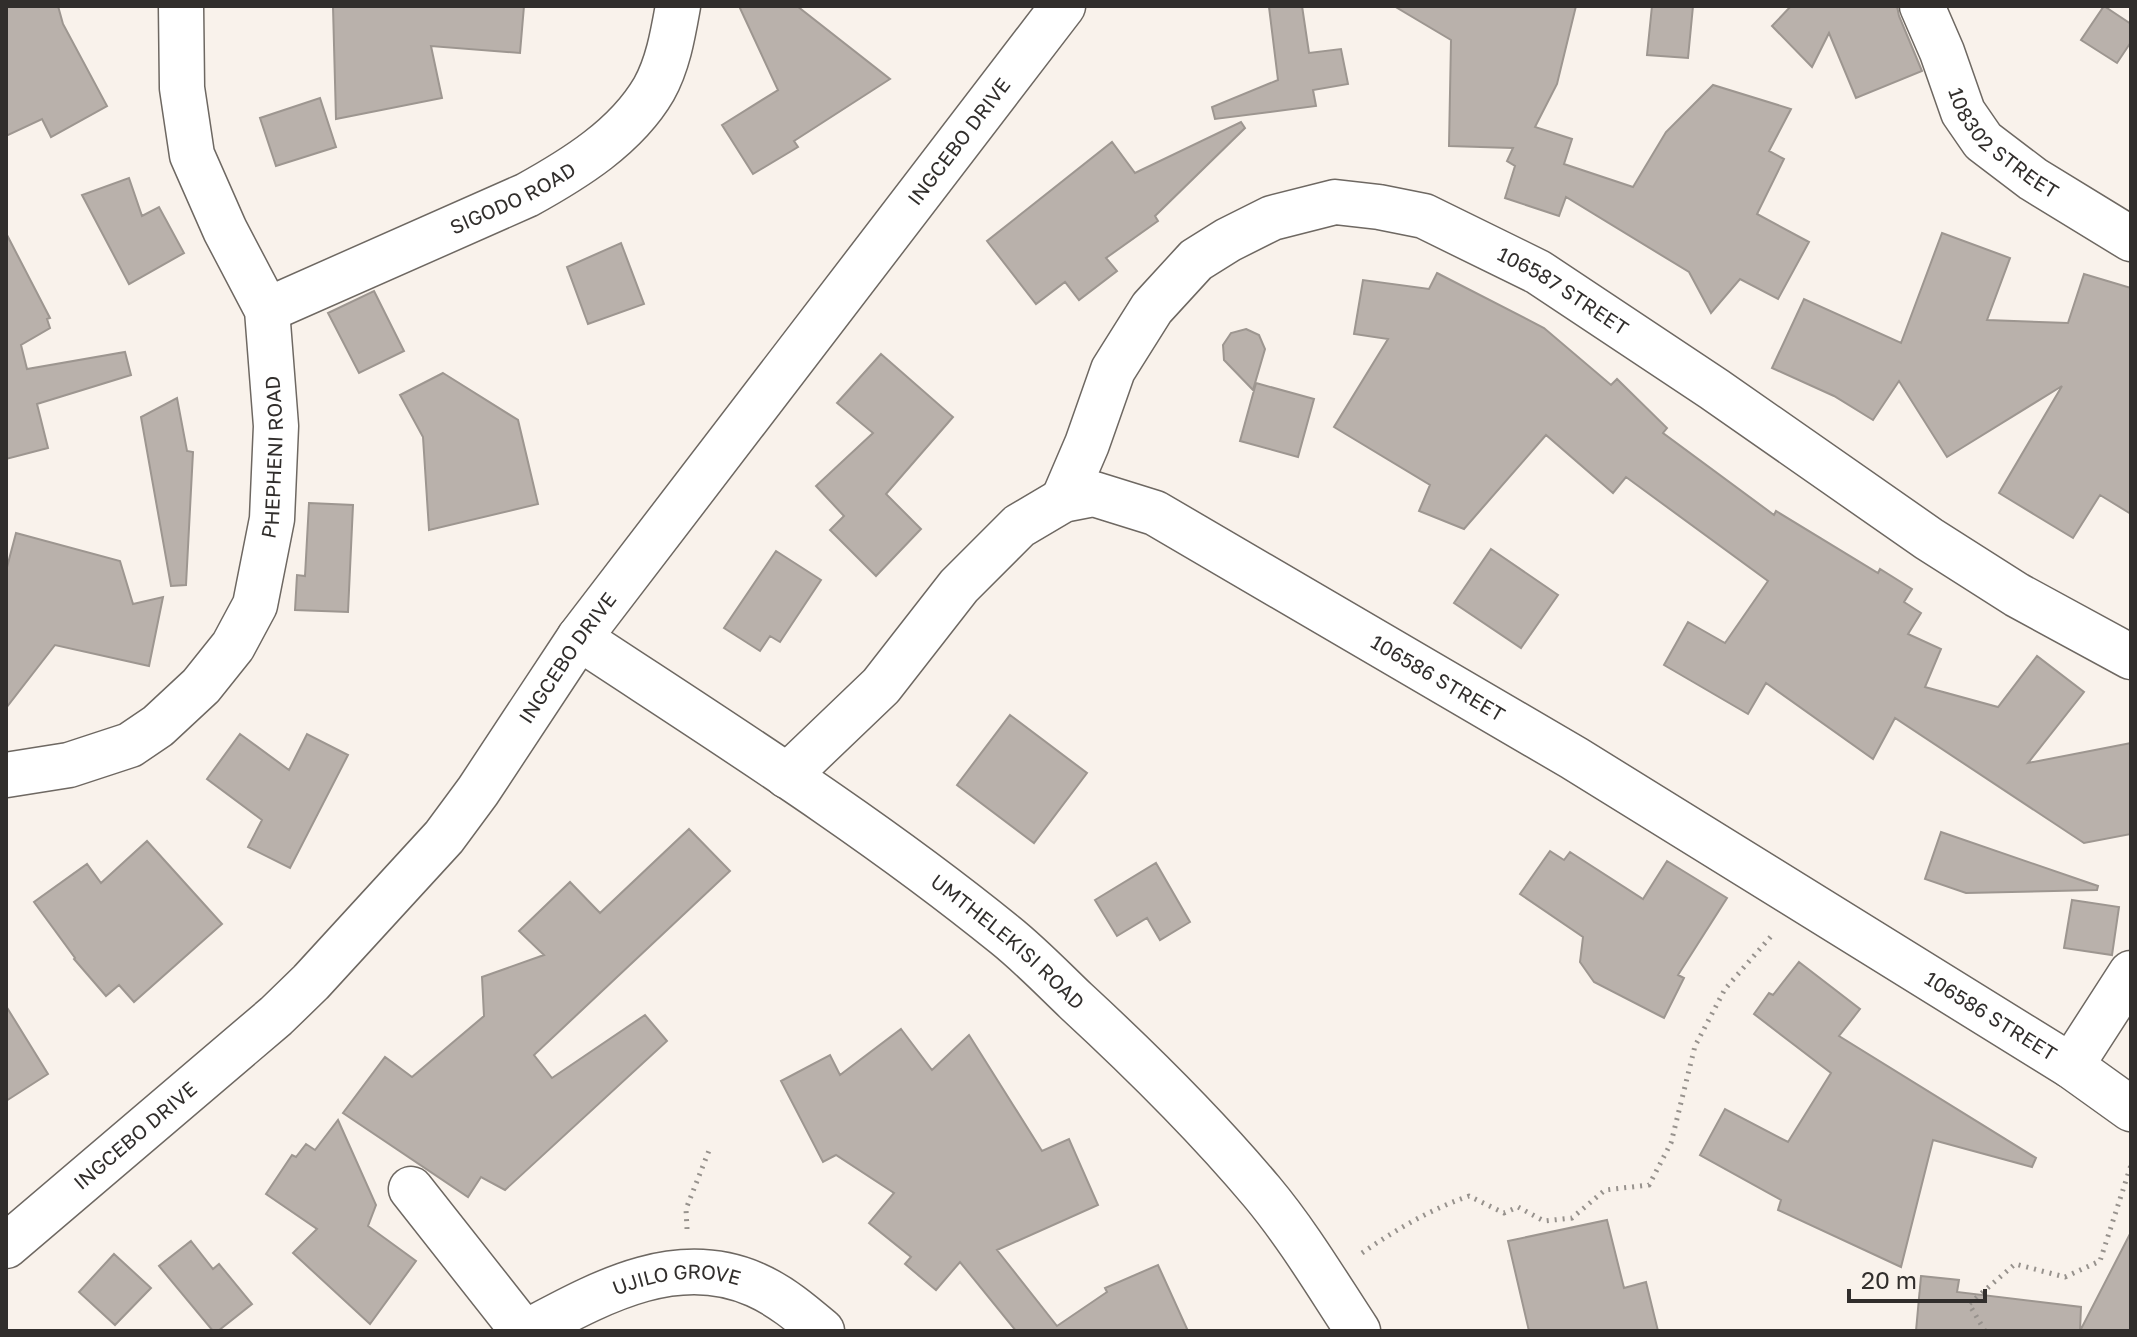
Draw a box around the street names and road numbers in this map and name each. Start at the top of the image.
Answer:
street label: INGCEBO DRIVE [902,73,1015,209]
street label: 108302 STREET [1944,84,2063,203]
street label: SIGODO ROAD [446,156,580,239]
street label: 106587 STREET [1494,241,1633,340]
street label: PHEPHENI ROAD [255,375,287,540]
street label: INGCEBO DRIVE [513,587,621,727]
street label: 106586 STREET [1367,629,1509,726]
street label: UMTHELEKISI ROAD [927,869,1090,1014]
street label: 106586 STREET [1921,965,2062,1065]
street label: INGCEBO DRIVE [68,1076,201,1194]
street label: UJILO GROVE [609,1259,744,1300]

